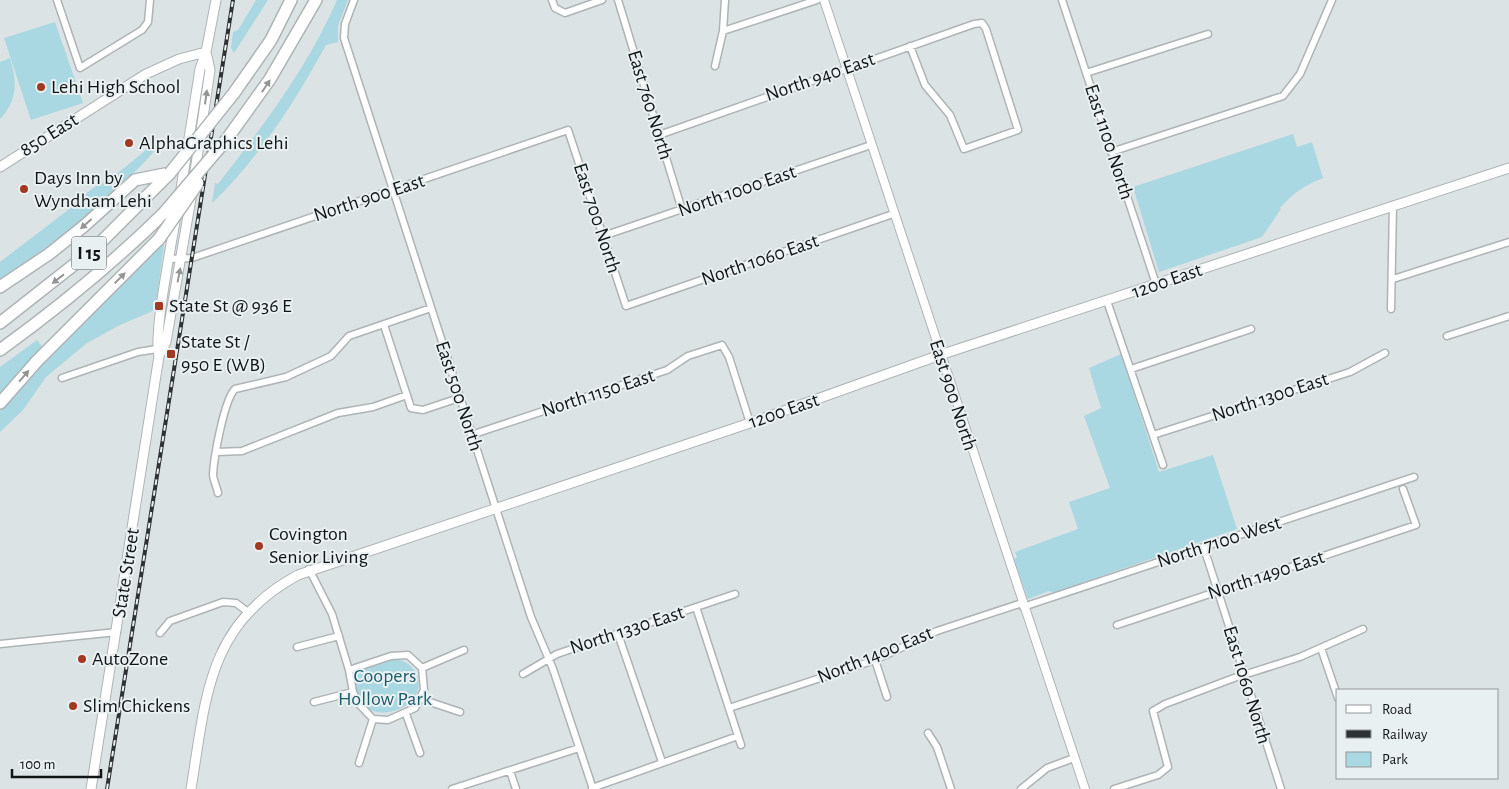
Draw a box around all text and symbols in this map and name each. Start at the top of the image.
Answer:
street label: East 760 North [624,48,676,162]
street label: North 940 East [763,49,878,105]
place label: Lehi High School [51,77,180,97]
one-way arrow [261,79,271,92]
marker: Lehi High School [35,81,47,93]
street label: East 1100 North [1081,82,1137,202]
one-way arrow [203,89,211,105]
street label: 850 East [17,109,82,160]
place label: AlphaGraphics Lehi [139,133,288,153]
marker: AlphaGraphics Lehi [123,137,135,149]
street label: East 700 North [570,160,624,276]
street label: North 1000 East [675,161,799,221]
place label: Days Inn by Wyndham Lehi [34,168,152,211]
street label: North 900 East [311,170,428,225]
marker: Days Inn by Wyndham Lehi [18,183,30,195]
one-way arrow [80,219,93,230]
street label: North 1060 East [699,230,822,289]
road number: I 15 [72,237,106,270]
street label: 1200 East [1129,260,1205,302]
one-way arrow [176,267,184,283]
one-way arrow [114,272,126,284]
one-way arrow [52,273,65,284]
place label: State St @ 936 E [169,296,292,316]
marker: State St @ 936 E [153,300,165,312]
place label: State St / 950 E (WB) [181,332,266,375]
street label: East 900 North [926,337,980,453]
street label: East 500 North [432,338,486,454]
marker: State St / 950 E (WB) [165,348,177,360]
street label: North 1150 East [539,365,658,421]
street label: North 1300 East [1209,369,1331,425]
one-way arrow [18,370,29,382]
street label: 1200 East [746,390,822,432]
street label: North 7100 West [1155,512,1284,571]
place label: Covington Senior Living [269,524,369,567]
street label: State Street [109,526,143,619]
marker: Covington Senior Living [253,540,265,552]
street label: North 1490 East [1205,547,1327,603]
street label: North 1330 East [567,602,687,658]
street label: North 1400 East [814,623,936,687]
street label: East 1060 North [1220,624,1274,746]
place label: AutoZone [92,649,168,669]
marker: AutoZone [76,653,88,665]
park label: Coopers Hollow Park [338,666,432,709]
legend [1336,689,1499,779]
place label: Slim Chickens [83,696,190,716]
marker: Slim Chickens [67,700,79,712]
text: Road [1382,702,1412,717]
text: Railway [1382,727,1428,742]
scale bar [12,746,101,778]
text: Park [1382,752,1408,767]
text: 100 m [20,757,55,772]

